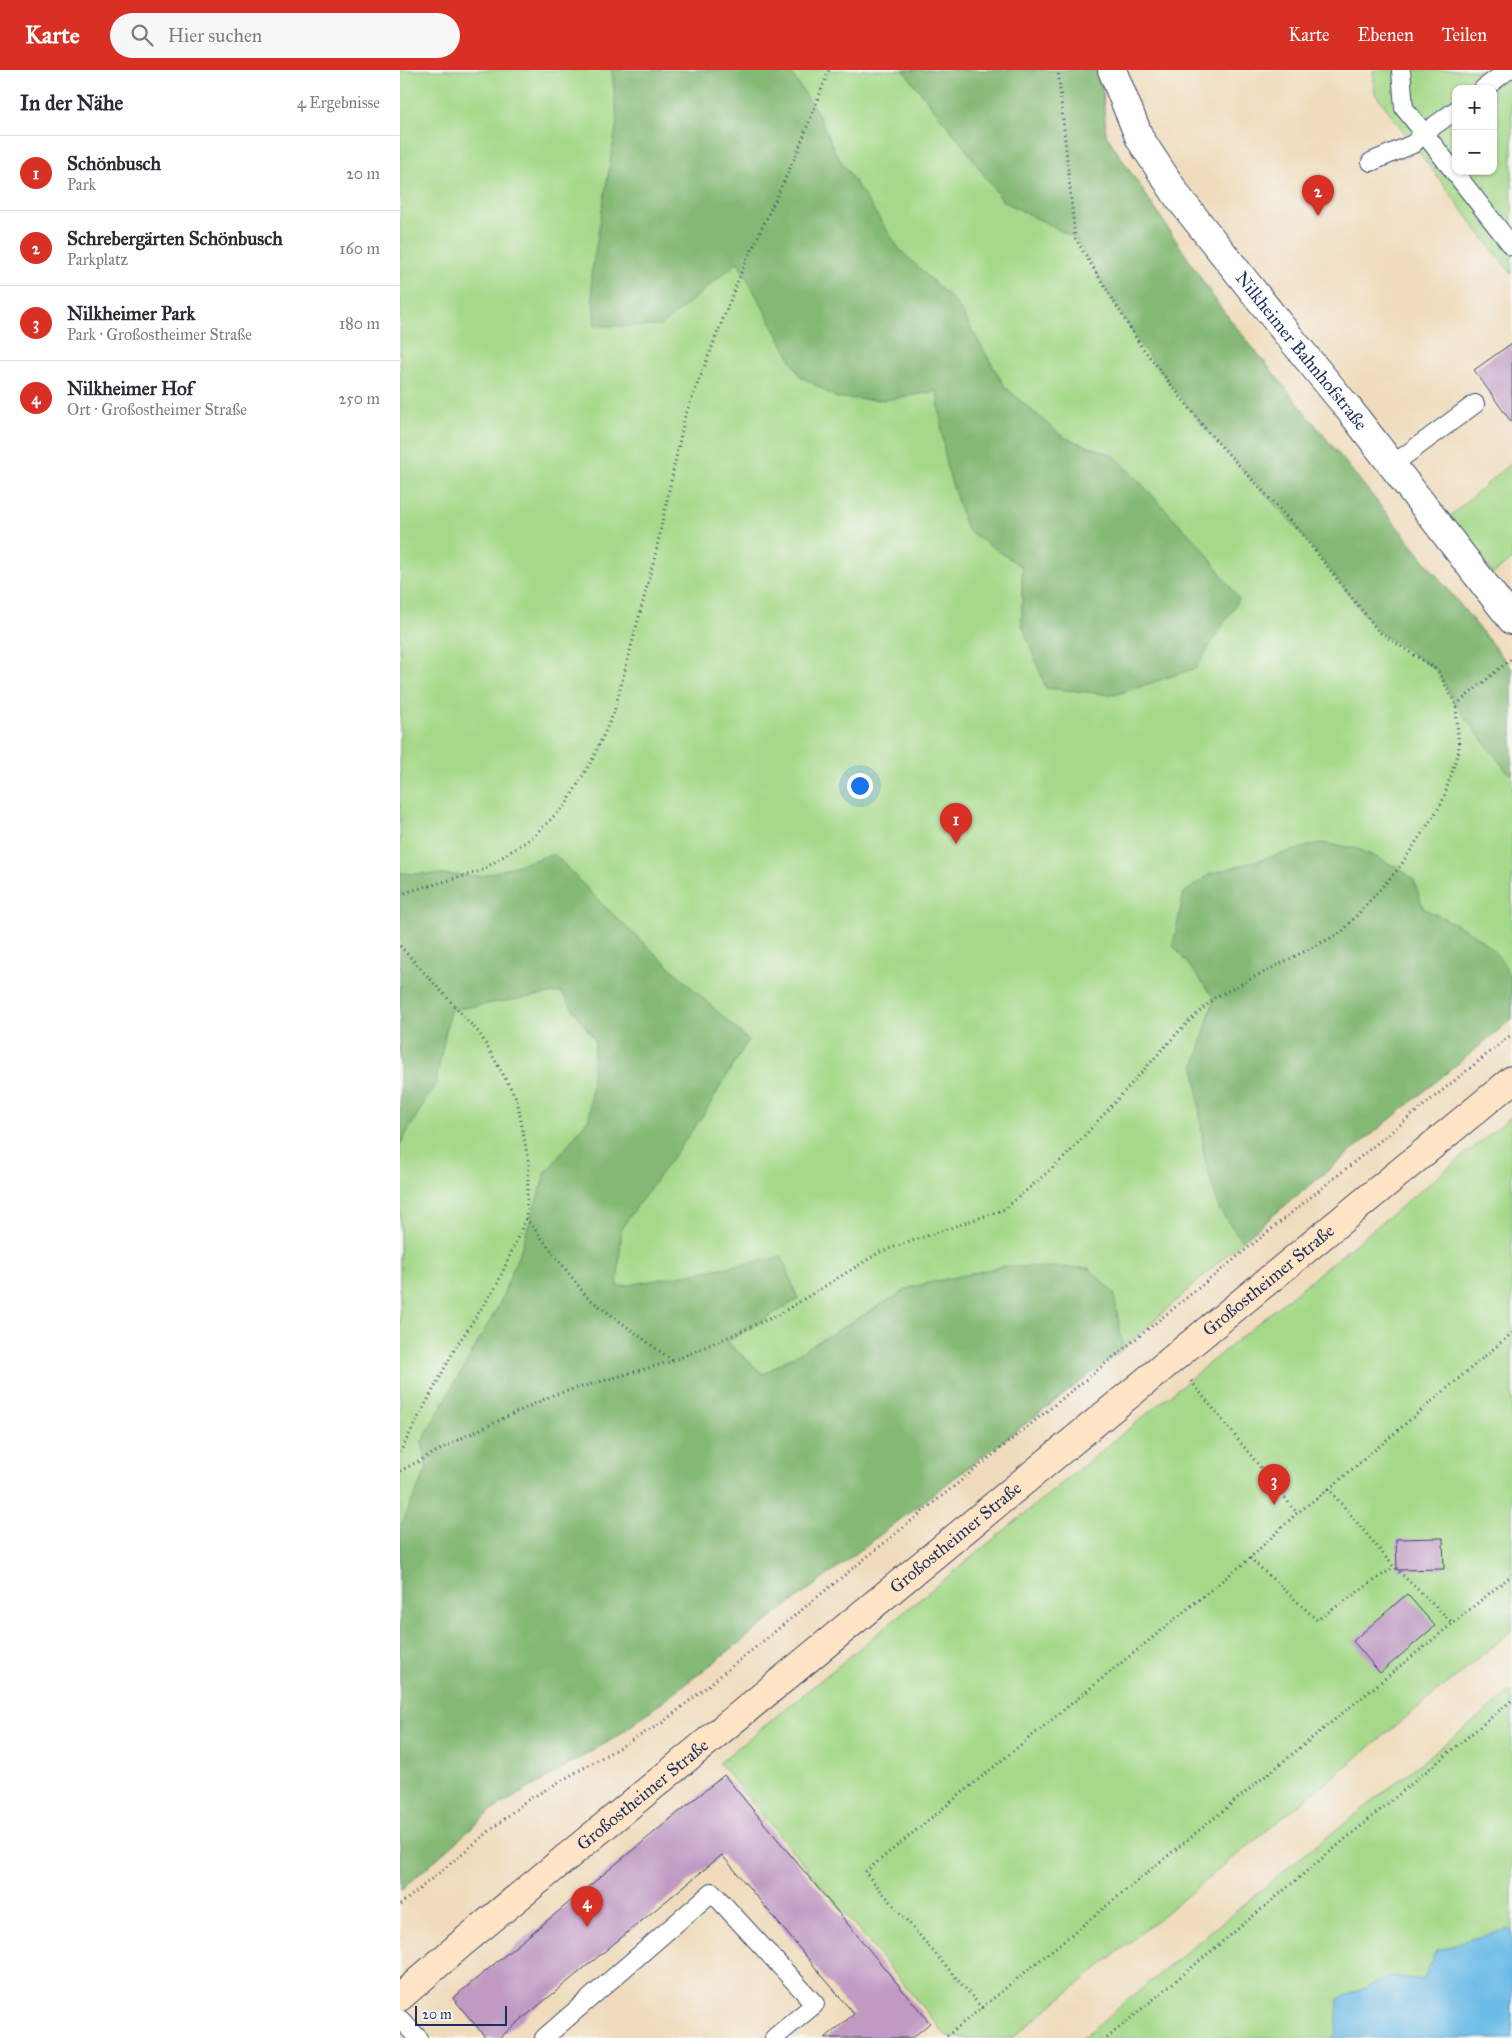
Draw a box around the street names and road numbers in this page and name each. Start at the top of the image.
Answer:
street label: Nilkheimer Bahnhofstraße [1231,267,1372,435]
street label: Großostheimer Straße [1198,1220,1339,1341]
street label: Großostheimer Straße [885,1477,1026,1598]
street label: Großostheimer Straße [572,1734,713,1855]

